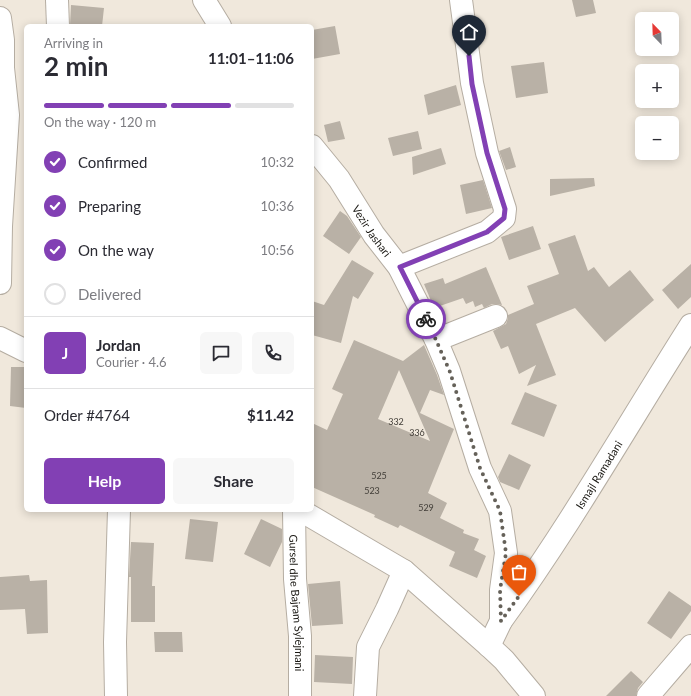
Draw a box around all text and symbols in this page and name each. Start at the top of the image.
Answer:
north arrow [635,12,679,56]
map controls [635,12,679,160]
pin [452,15,486,56]
icon: home [458,21,480,43]
text: Arriving in [44,35,103,51]
text: 11:01–11:06 [208,49,294,67]
text: 2 min [44,50,108,82]
button: + [635,64,679,108]
text: On the way · 120 m [44,114,156,130]
button: − [635,116,679,160]
icon: check [44,151,66,173]
text: Confirmed [78,153,147,171]
text: 10:32 [261,154,294,170]
icon: check [44,195,66,217]
text: Preparing [78,197,141,215]
text: 10:36 [261,198,294,214]
street label: Vezir Jashari [350,202,395,259]
icon: check [44,239,66,261]
text: On the way [78,241,154,259]
text: 10:56 [261,242,294,258]
text: Delivered [78,285,141,303]
courier [406,299,446,339]
icon: bike [415,308,437,330]
button: chat [200,332,242,374]
button: phone [252,332,294,374]
text: Jordan [96,336,141,354]
text: J [62,344,68,362]
text: Courier · 4.6 [96,354,167,370]
text: Order #4764 [44,406,130,424]
text: $11.42 [247,406,294,424]
house number: 332 [388,416,404,427]
house number: 336 [409,427,425,438]
street label: Ismajl Ramadani [572,438,624,511]
button: Help [44,458,165,504]
button: Share [173,458,294,504]
house number: 525 [371,470,387,481]
house number: 523 [364,485,380,496]
house number: 529 [418,502,434,513]
street label: Gursel dhe Bajram Sylejmani [288,534,307,672]
pin [502,555,536,596]
icon: bag [508,561,530,583]

